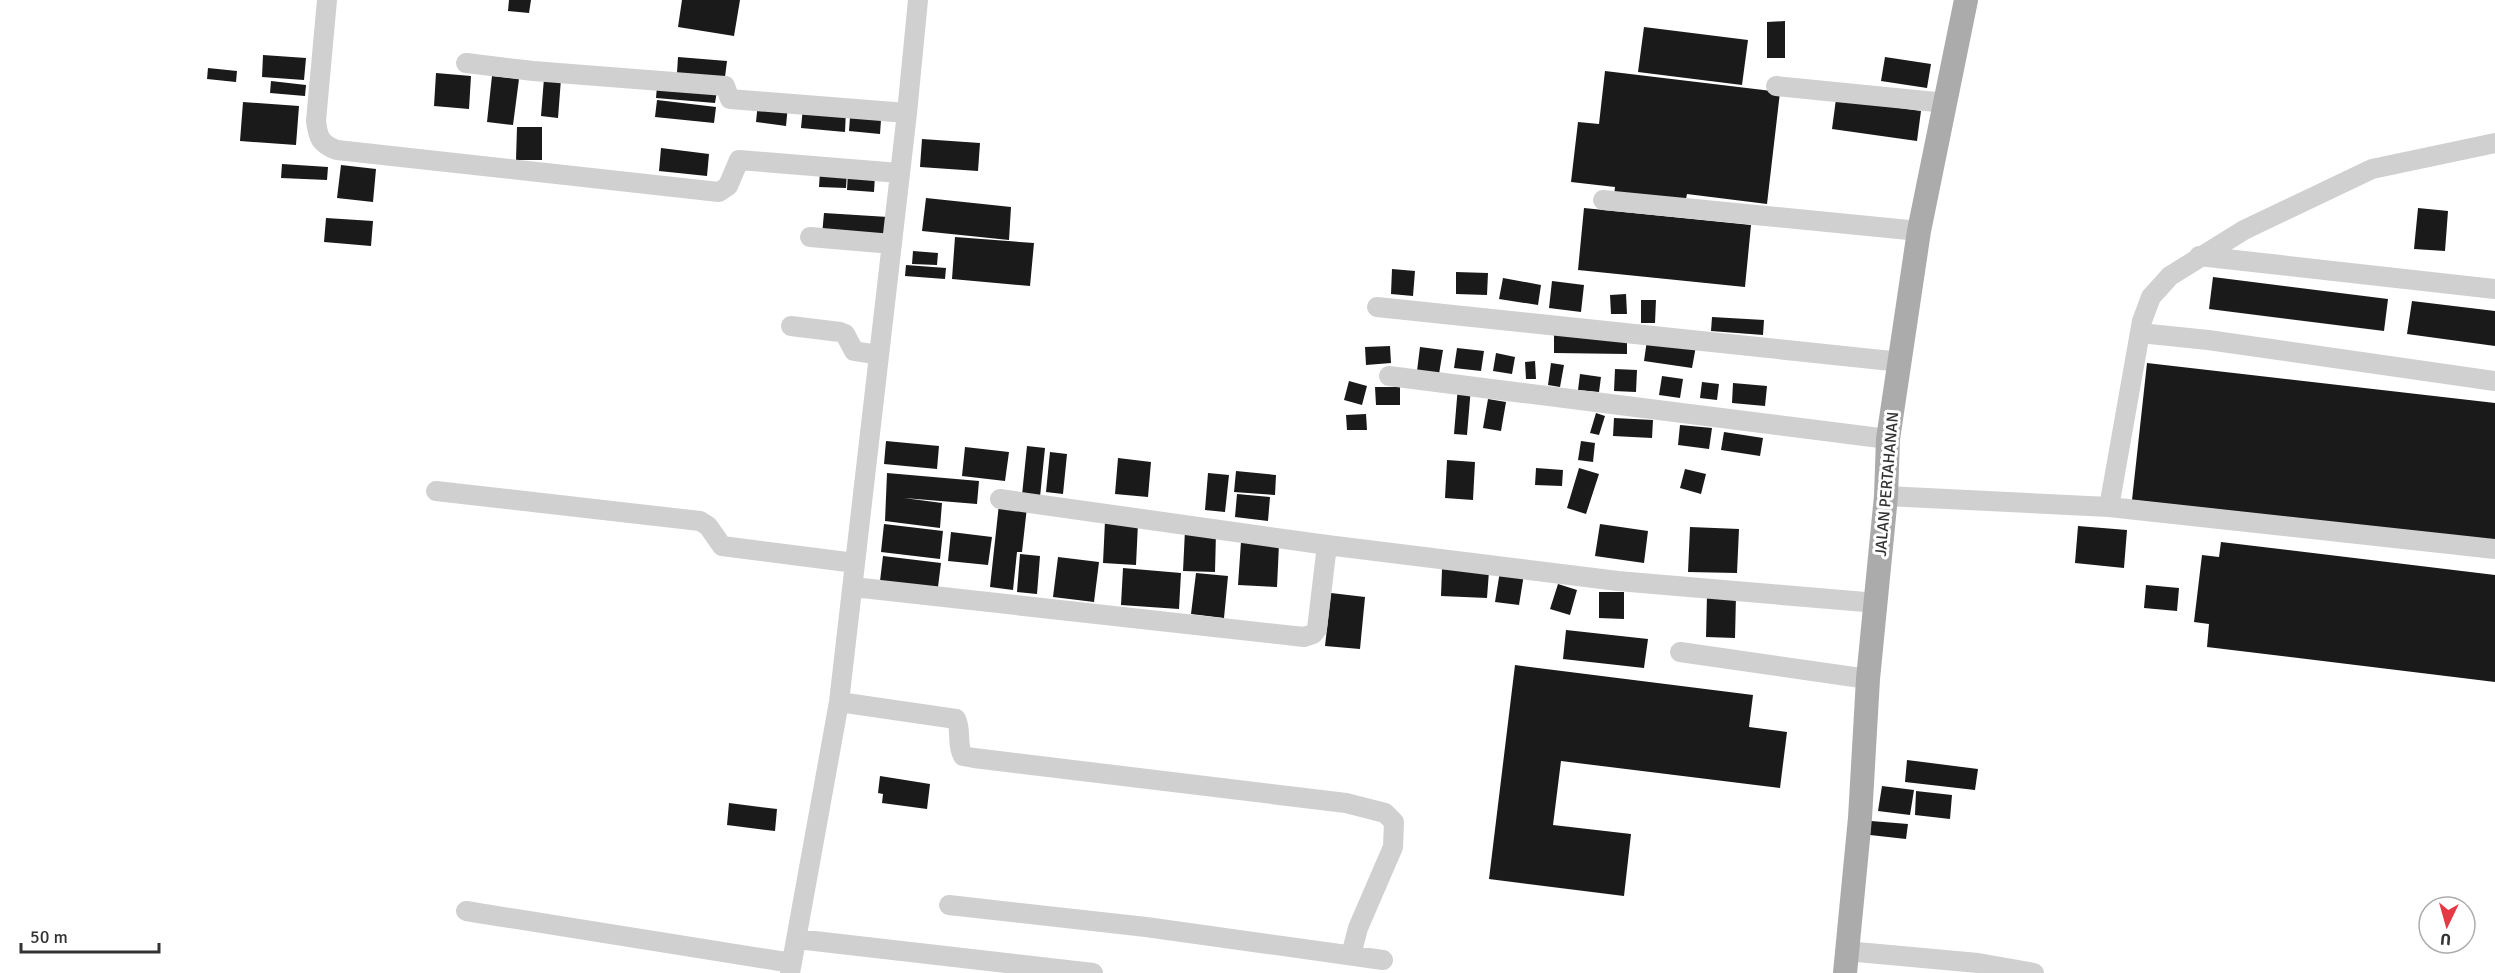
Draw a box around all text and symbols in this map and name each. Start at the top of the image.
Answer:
street label: JALAN PERTAHANAN [1871,411,1903,557]
north arrow [2417,895,2477,955]
scale bar [21,916,159,954]
text: 50 m [30,926,68,948]
text: U [2440,929,2452,949]

